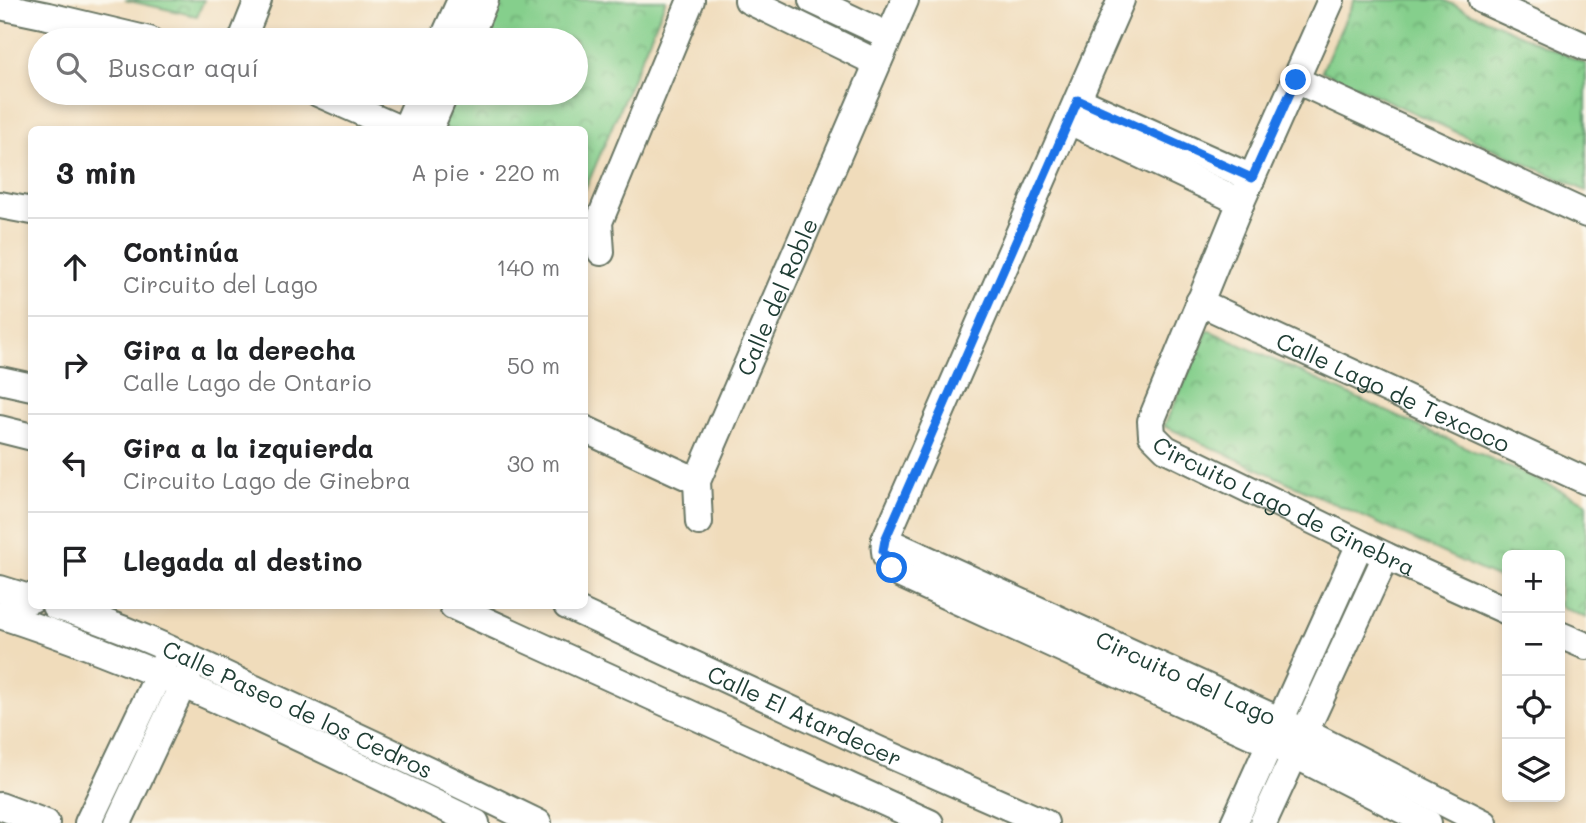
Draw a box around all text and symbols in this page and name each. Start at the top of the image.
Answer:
search box [28,28,588,105]
icon: search [52,48,90,86]
text: Buscar aquí [108,50,259,84]
route end [1280,64,1311,95]
text: 3 min [56,152,136,192]
text: A pie · 220 m [411,157,560,187]
street label: Calle del Roble [729,213,824,380]
text: Continúa [123,235,239,269]
icon: ahead [56,248,94,286]
text: 140 m [496,252,560,282]
text: Circuito del Lago [123,269,318,299]
street label: Calle Lago de Texcoco [1272,325,1515,459]
text: Gira a la derecha [123,333,356,367]
icon: right [56,346,94,384]
text: 50 m [507,350,560,380]
text: Calle Lago de Ontario [123,367,371,397]
street label: Circuito Lago de Ginebra [1146,429,1420,582]
text: Gira a la izquierda [123,431,374,465]
icon: left [56,444,94,482]
text: 30 m [507,448,560,478]
text: Circuito Lago de Ginebra [123,465,411,495]
icon: arrive [56,542,94,580]
text: Llegada al destino [123,544,362,578]
map controls [1502,550,1565,802]
button: + [1502,550,1565,613]
route start [876,552,907,583]
button: − [1502,613,1565,676]
street label: Circuito del Lago [1091,623,1281,732]
street label: Calle Paseo de los Cedros [158,633,438,785]
street label: Calle El Atardecer [703,658,907,773]
button: locate [1502,676,1565,739]
button: layers [1502,739,1565,802]

